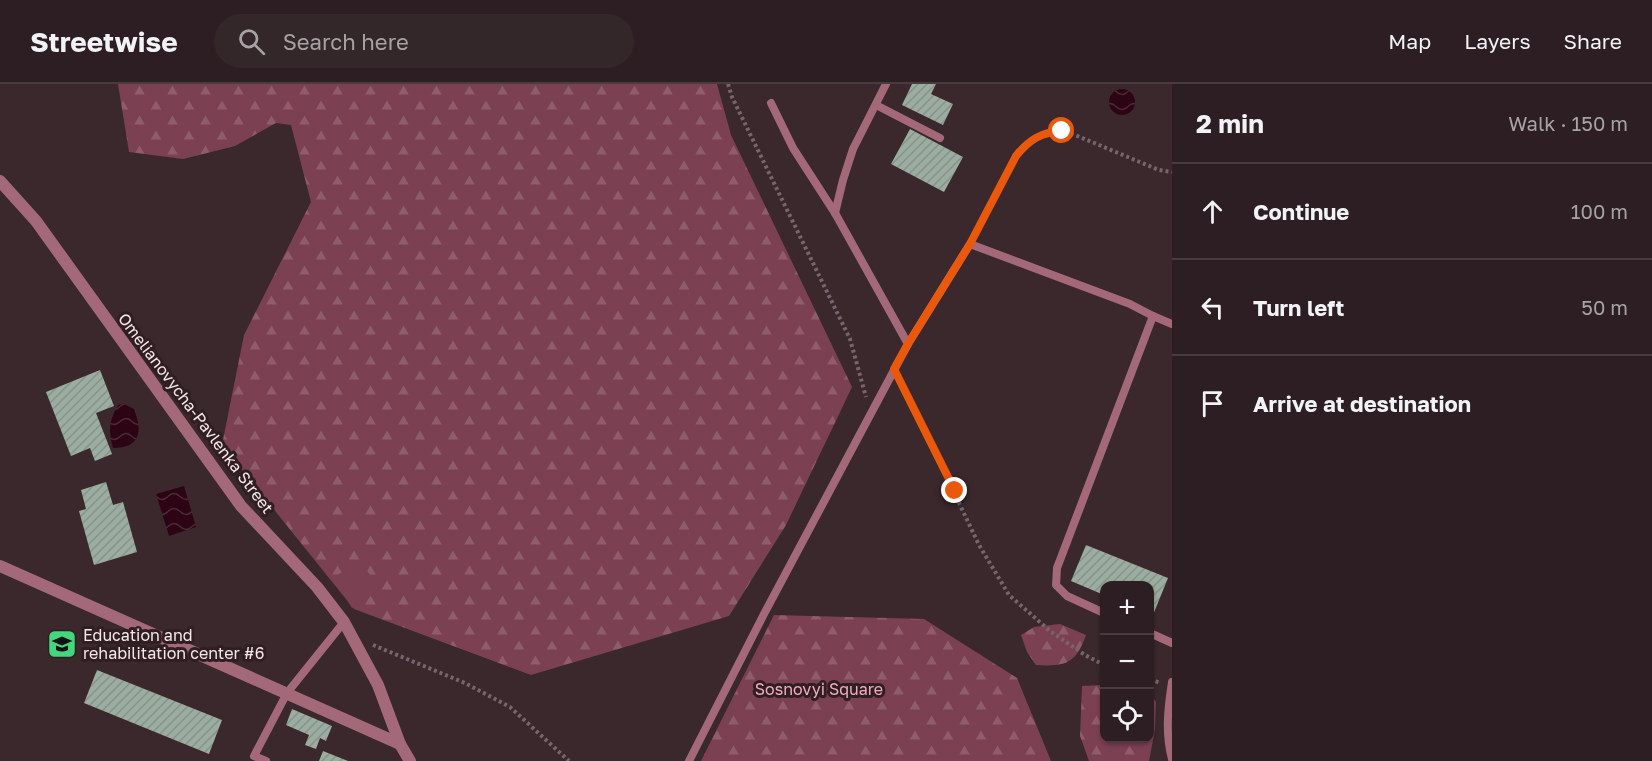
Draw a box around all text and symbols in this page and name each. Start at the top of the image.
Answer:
search box [214,14,634,68]
text: Streetwise [30,25,178,58]
icon: search [235,25,268,58]
text: Search here [283,28,409,55]
text: Map [1388,28,1431,54]
text: Layers [1464,28,1531,54]
text: Share [1564,28,1622,54]
text: 2 min [1196,108,1264,139]
text: Walk · 150 m [1508,111,1628,135]
route start [1048,117,1074,143]
icon: ahead [1196,195,1229,228]
text: Continue [1253,198,1349,225]
text: 100 m [1571,199,1628,223]
icon: left [1196,291,1229,324]
text: Turn left [1253,294,1344,321]
text: 50 m [1581,295,1628,319]
street label: Omelianovycha-Pavlenka Street [114,309,278,517]
icon: arrive [1196,387,1229,420]
text: Arrive at destination [1253,390,1471,417]
route end [941,477,967,503]
map controls [1100,581,1154,743]
button: + [1100,581,1154,635]
place label: Education and rehabilitation center #6 [83,625,264,663]
school or university icon: Education and rehabilitation center #6 [46,628,78,660]
button: − [1100,635,1154,689]
park label: Sosnovyi Square [755,679,883,699]
button: locate [1100,689,1154,743]

